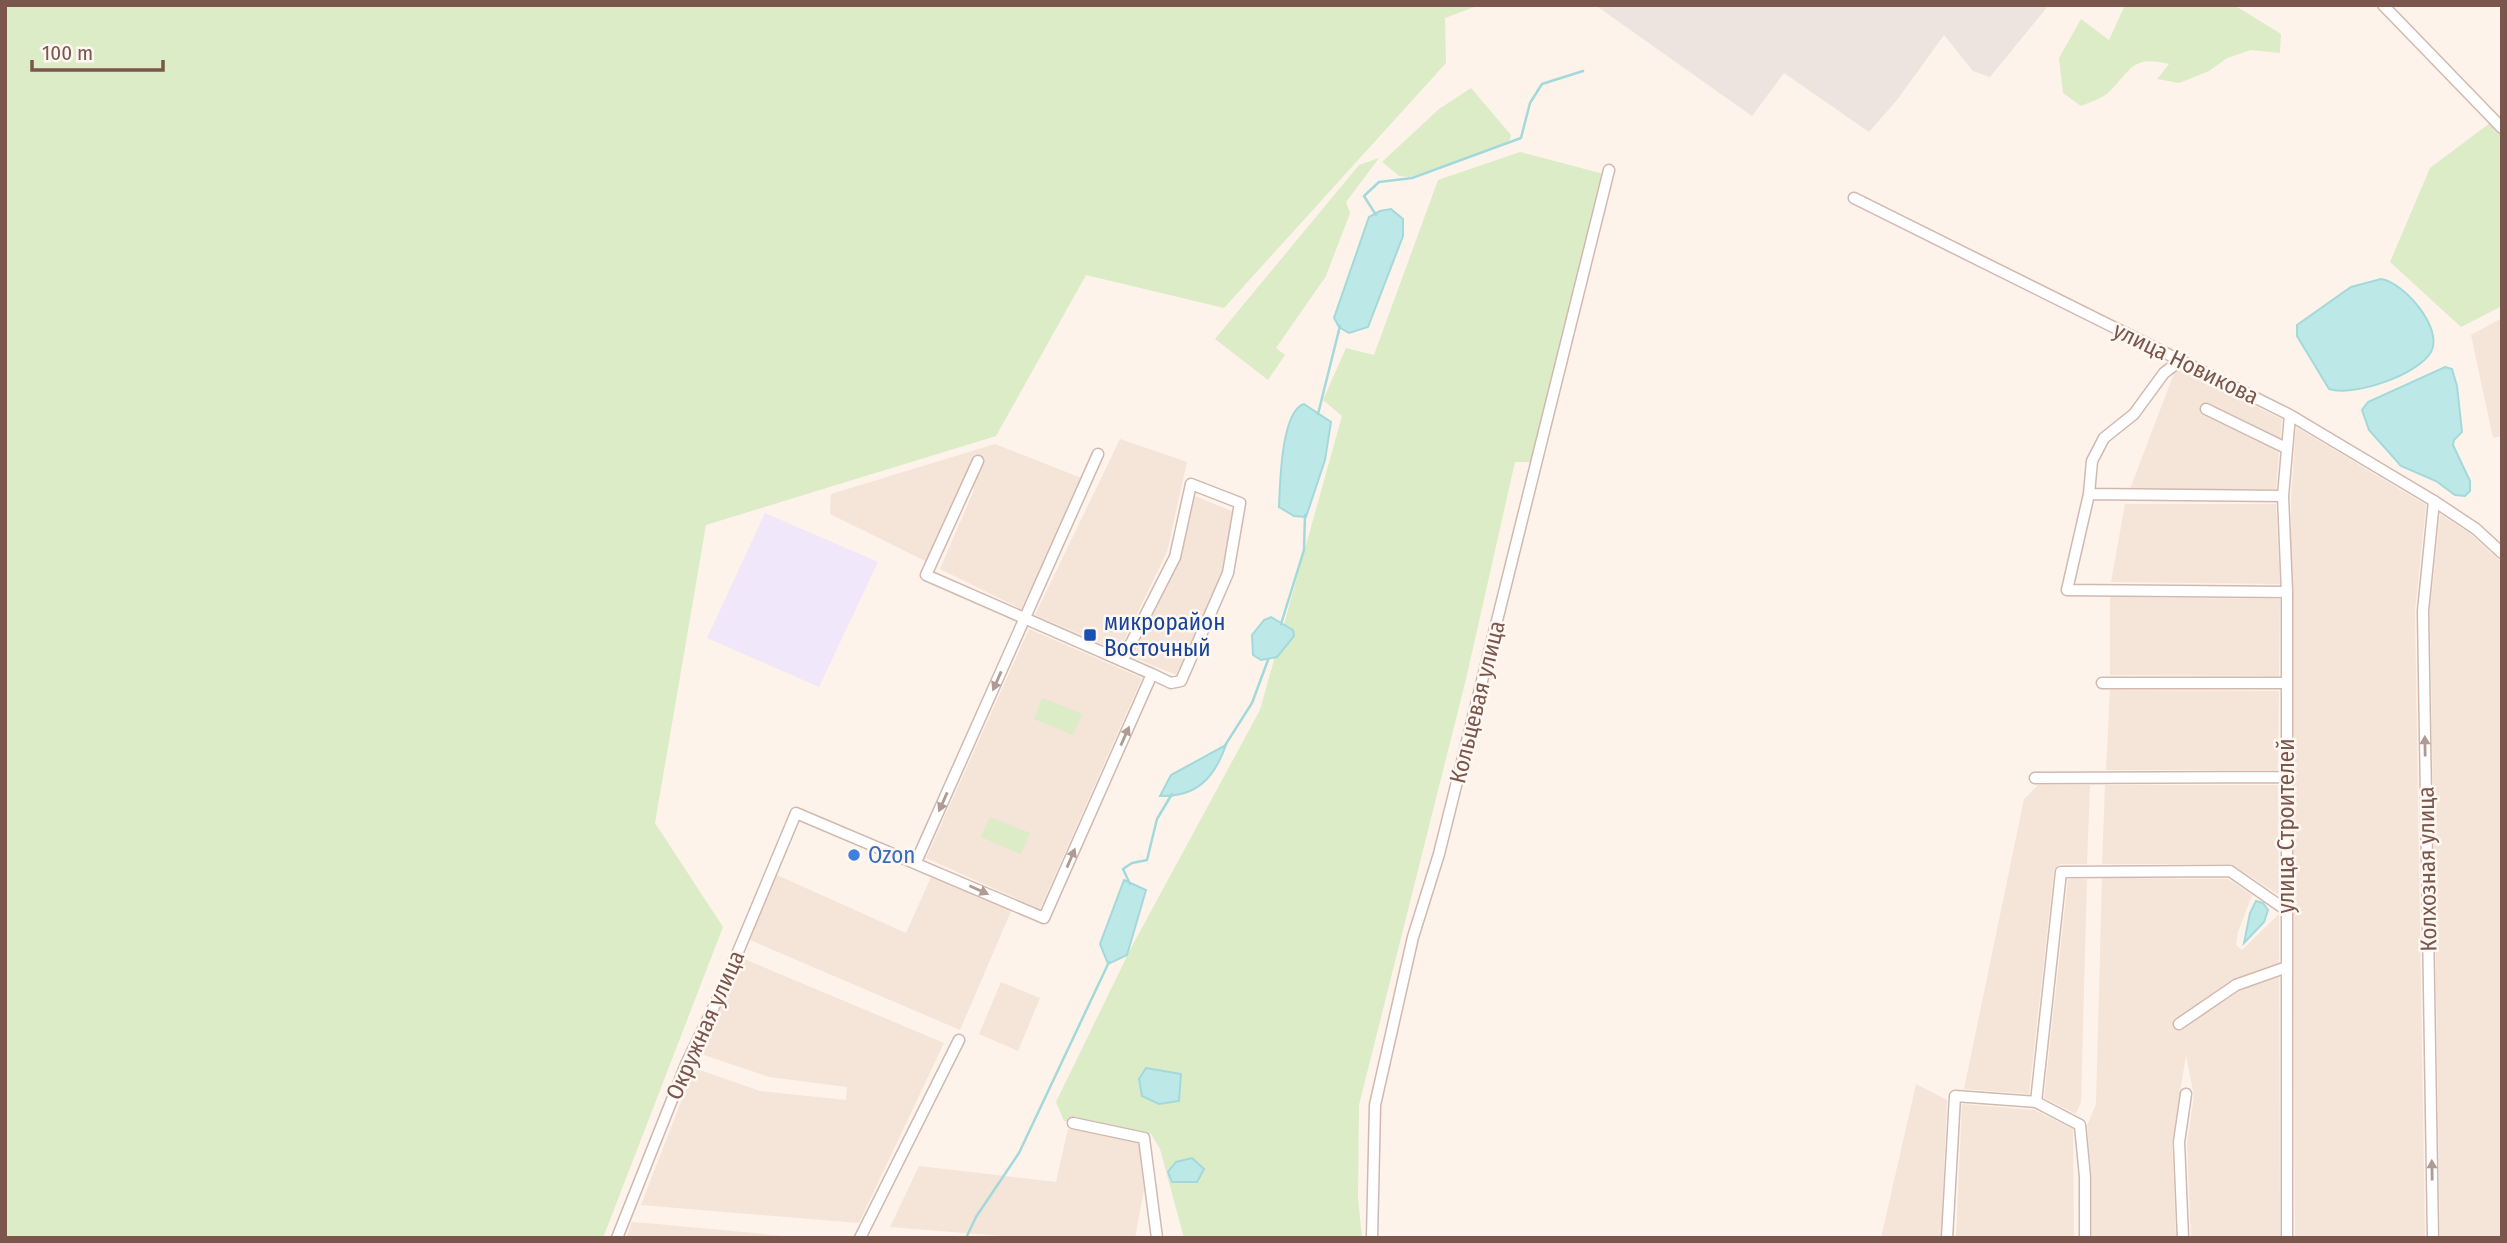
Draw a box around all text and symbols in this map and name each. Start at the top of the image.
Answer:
scale bar [32,28,163,72]
text: 100 m [42,40,93,66]
street label: улица Новикова [2109,316,2263,410]
place label: микрорайон Восточный [1104,608,1225,662]
street label: Кольцевая улица [1443,618,1511,786]
marker: микрорайон Восточный [1082,627,1098,643]
one-way arrow [991,671,1003,691]
one-way arrow [1120,725,1131,746]
one-way arrow [2419,735,2431,757]
street label: улица Строителей [2272,739,2300,913]
street label: Колхозная улица [2412,786,2442,952]
one-way arrow [937,792,949,812]
place label: Ozon [868,841,915,869]
marker: Ozon [846,847,862,863]
one-way arrow [1065,847,1076,868]
one-way arrow [968,885,989,896]
street label: Окружная улица [660,946,750,1104]
one-way arrow [2426,1158,2437,1180]

